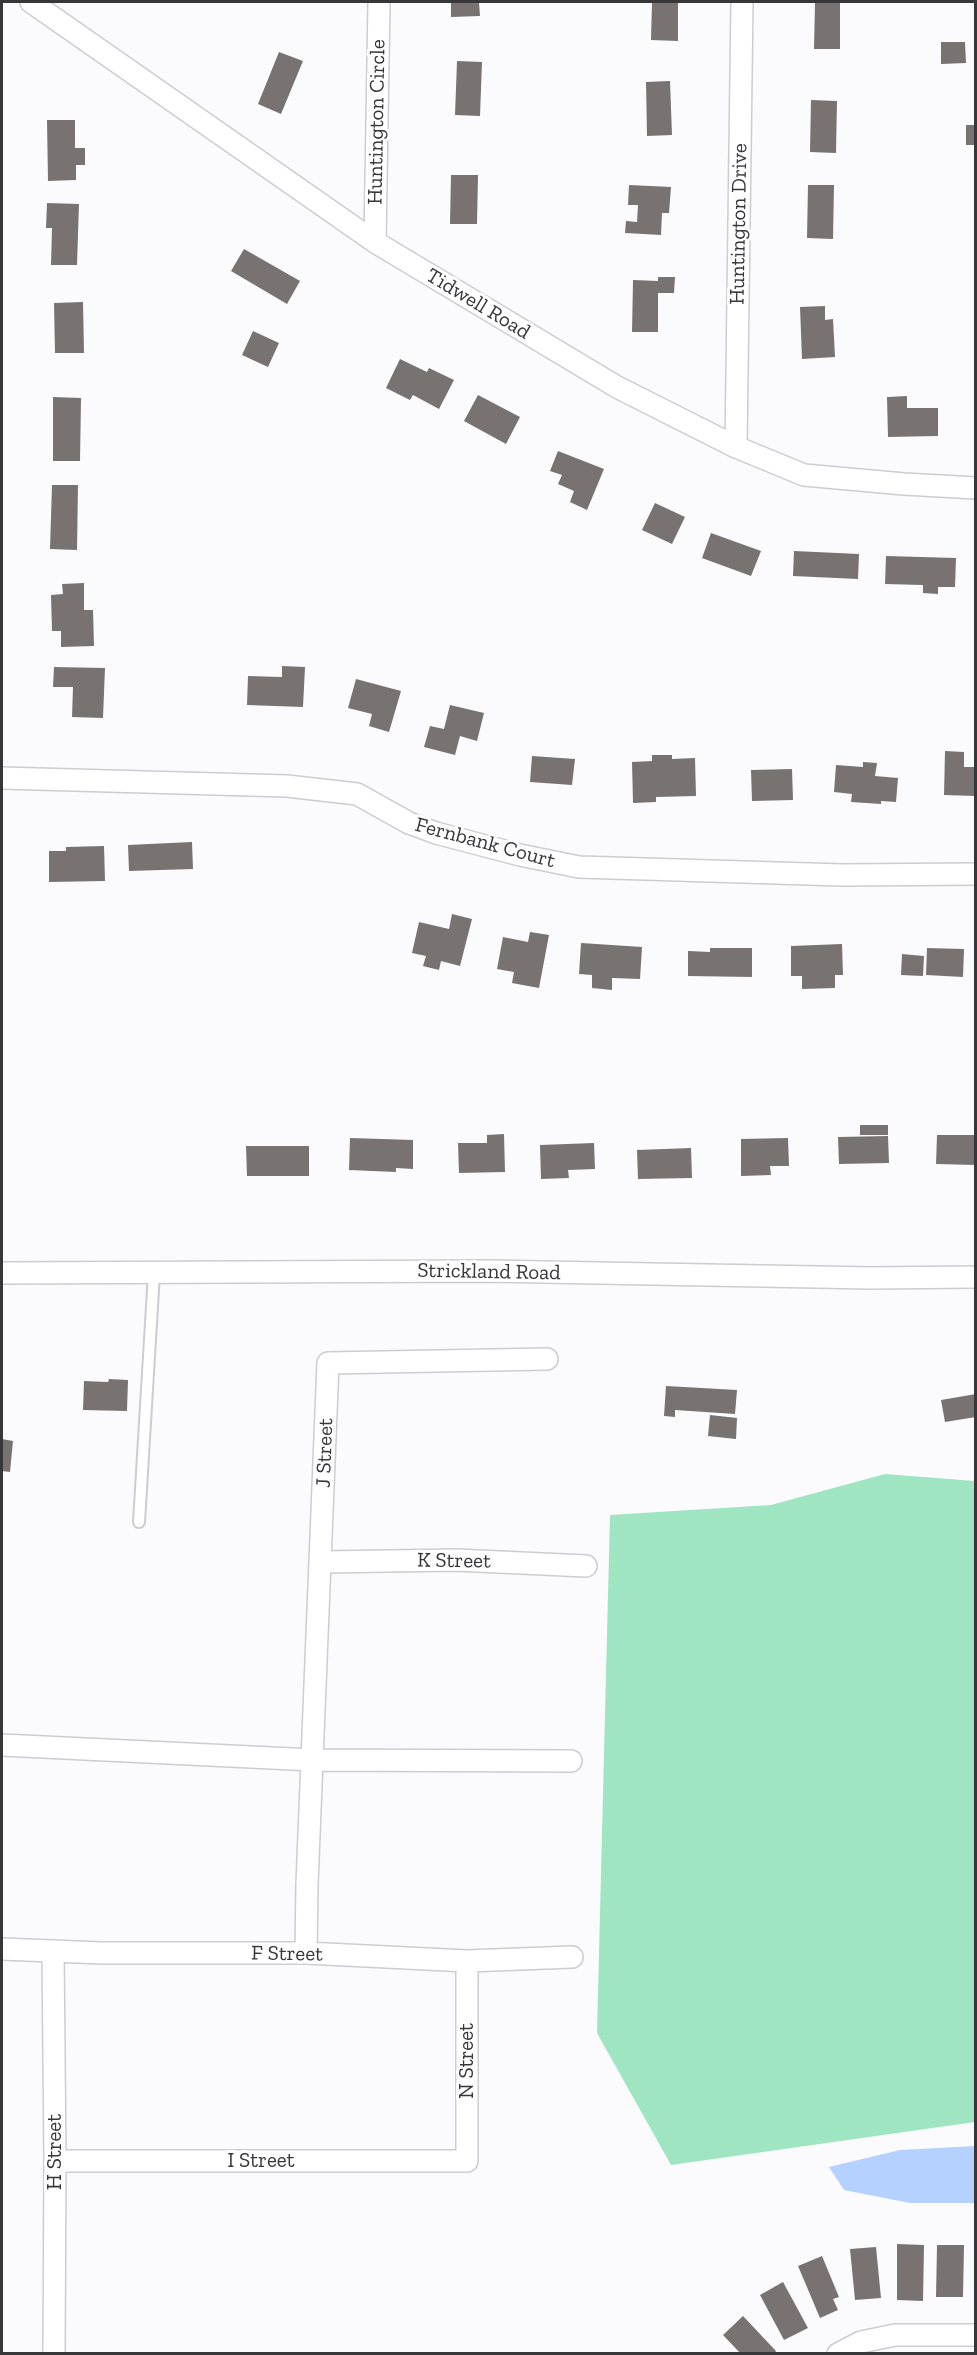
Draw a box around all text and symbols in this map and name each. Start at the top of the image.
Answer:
street label: Huntington Circle [363,39,391,205]
street label: Huntington Drive [725,143,753,305]
street label: Tidwell Road [421,263,535,345]
street label: Fernbank Court [412,812,558,874]
street label: Strickland Road [417,1258,561,1286]
street label: J Street [311,1418,339,1488]
street label: K Street [417,1548,491,1574]
street label: F Street [251,1941,323,1967]
street label: N Street [454,2023,480,2099]
street label: H Street [42,2114,68,2190]
street label: I Street [228,2148,294,2174]

